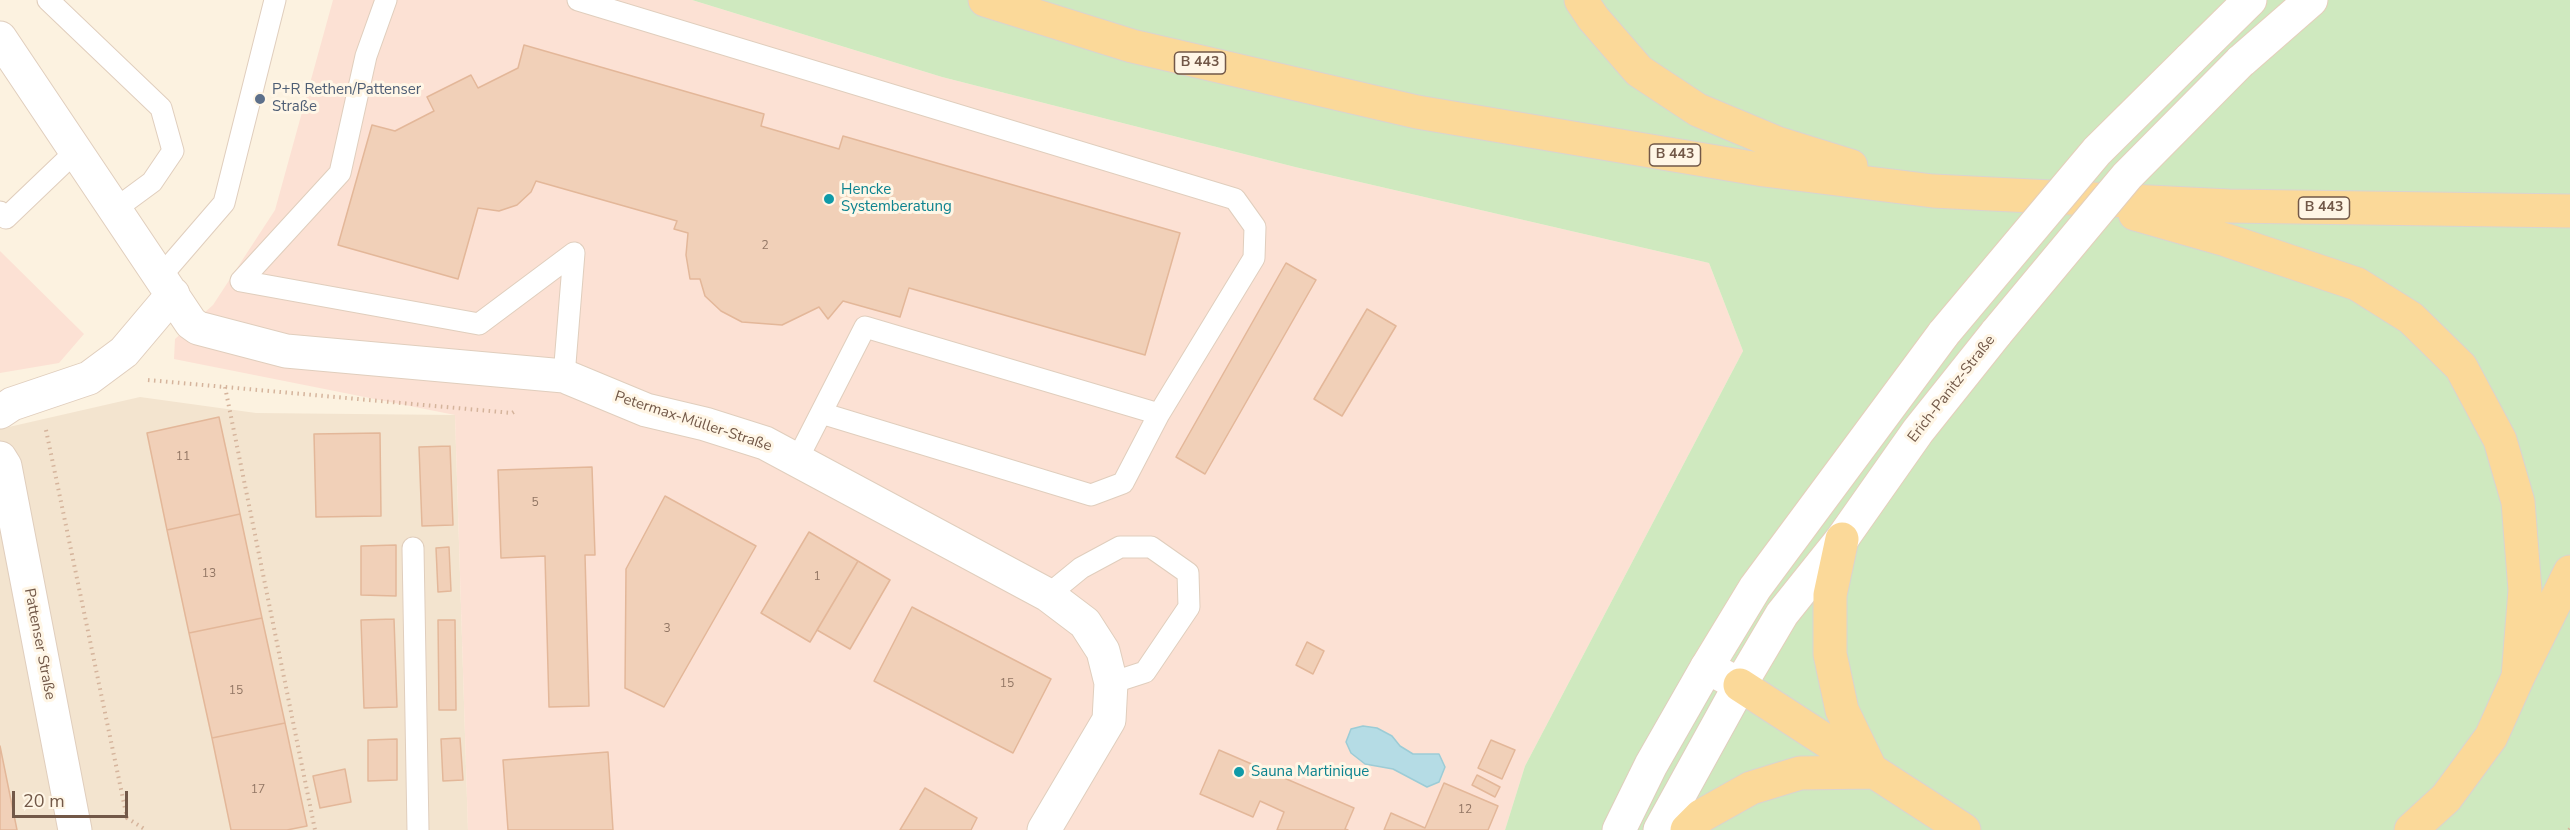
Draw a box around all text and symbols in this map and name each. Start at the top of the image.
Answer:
road number: B 443 [1174,52,1226,74]
place label: P+R Rethen/Pattenser Straße [272,81,421,116]
marker: P+R Rethen/Pattenser Straße [253,92,267,106]
road number: B 443 [1650,144,1700,166]
place label: Hencke Systemberatung [841,181,952,216]
marker: Hencke Systemberatung [822,192,836,206]
road number: B 443 [2298,197,2350,219]
house number: 2 [761,239,769,253]
street label: Erich-Panitz-Straße [1905,332,1999,446]
street label: Petermax-Müller-Straße [612,388,774,456]
house number: 11 [176,450,190,464]
house number: 5 [531,496,539,510]
house number: 13 [202,567,216,581]
house number: 1 [813,570,821,584]
street label: Pattenser Straße [19,587,59,701]
house number: 3 [663,622,671,636]
house number: 15 [1000,677,1014,691]
house number: 15 [229,684,243,698]
place label: Sauna Martinique [1251,763,1369,781]
marker: Sauna Martinique [1232,765,1246,779]
scale bar [15,779,130,817]
house number: 17 [251,783,265,797]
text: 20 m [23,789,65,813]
house number: 12 [1458,803,1472,817]

